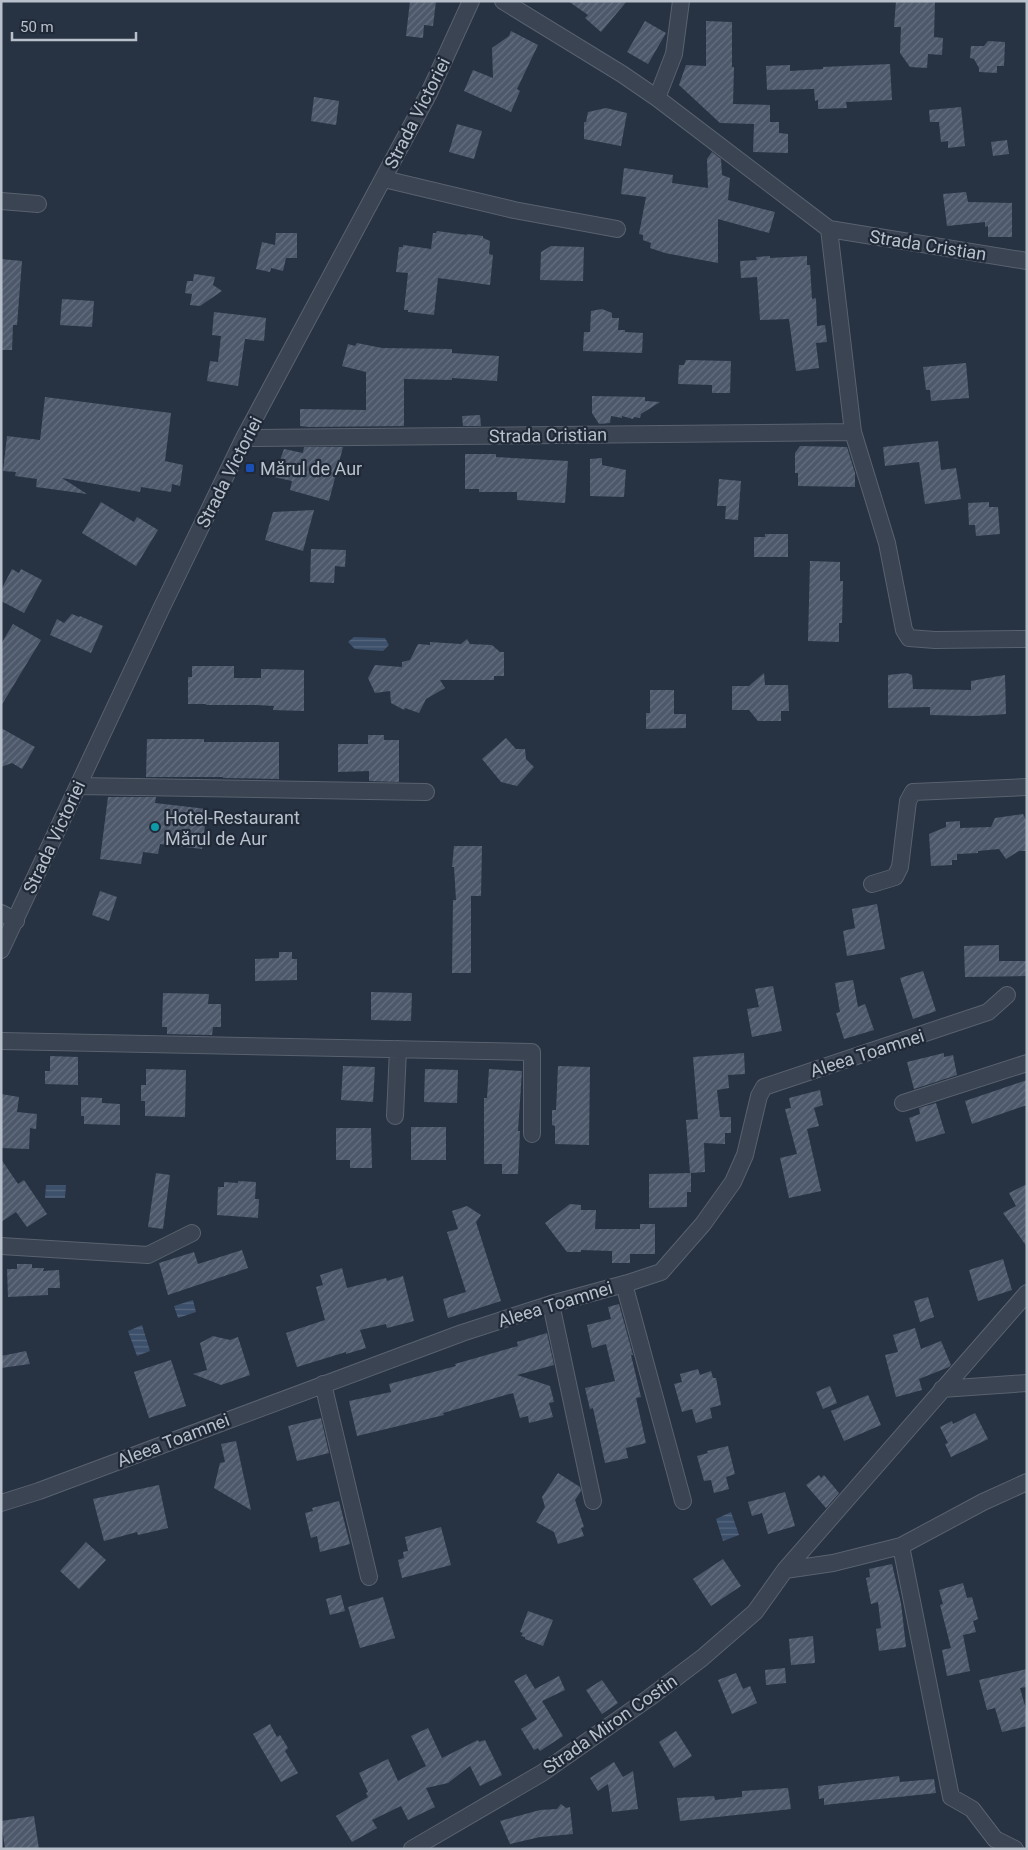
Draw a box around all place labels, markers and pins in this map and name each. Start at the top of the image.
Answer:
place label: Mărul de Aur [260,458,362,479]
marker: Mărul de Aur [244,462,256,474]
place label: Hotel-Restaurant Mărul de Aur [165,807,300,849]
marker: Hotel-Restaurant Mărul de Aur [149,821,161,833]

